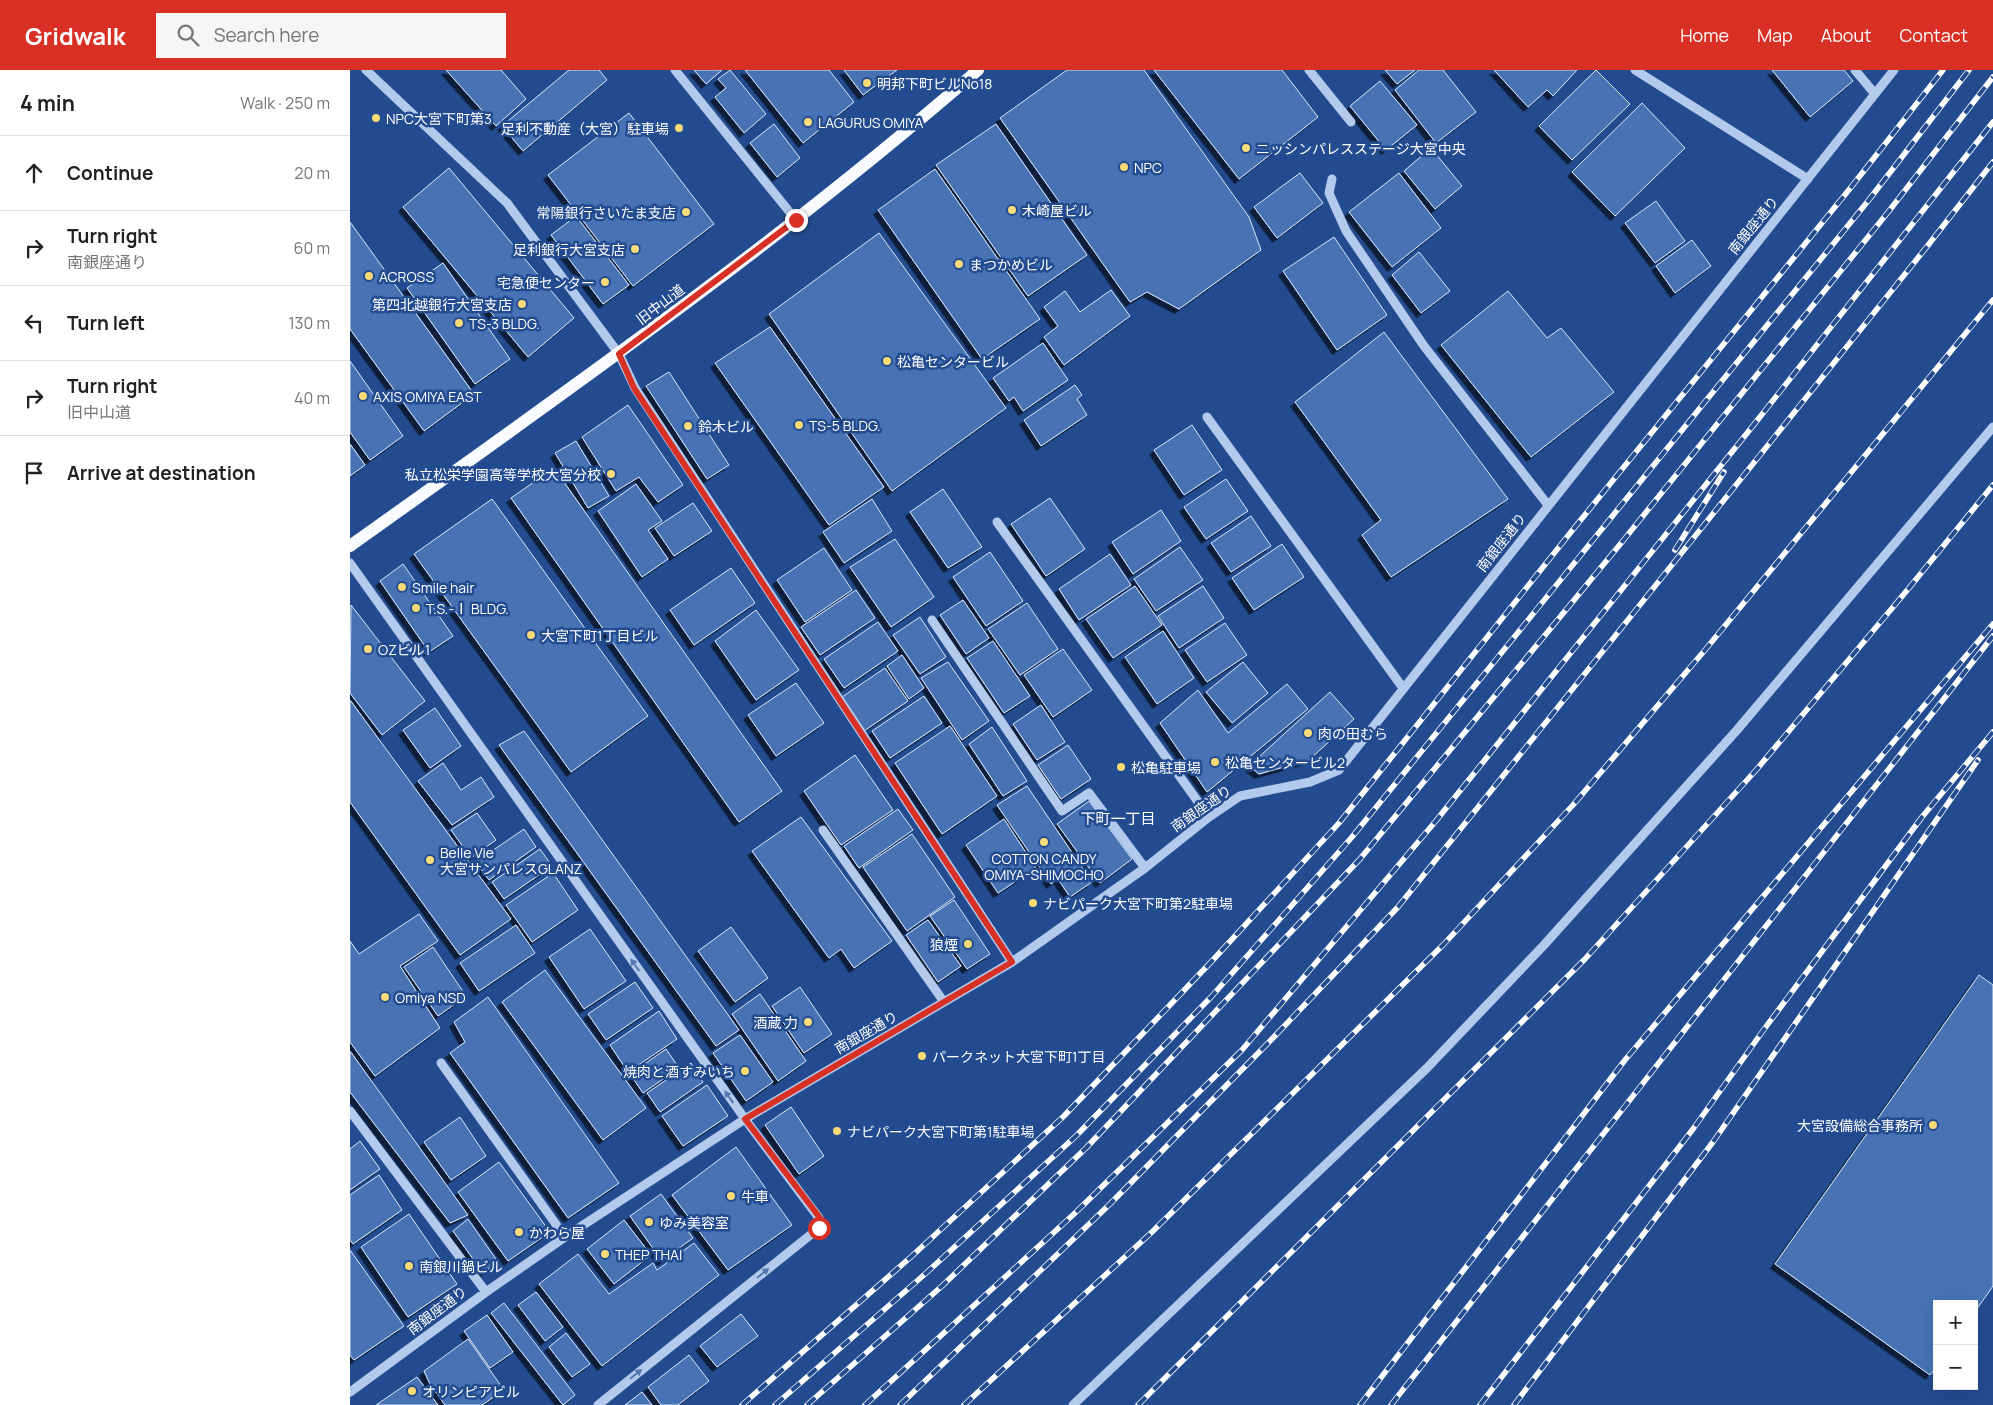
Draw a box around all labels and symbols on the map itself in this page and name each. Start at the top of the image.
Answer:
place label: 明邦下町ビルNo18 [877,74,992,93]
marker: 明邦下町ビルNo18 [861,77,873,89]
place label: NPC大宮下町第3 [386,109,492,128]
marker: NPC大宮下町第3 [370,112,382,124]
place label: LAGURUS OMIYA [818,113,924,132]
marker: LAGURUS OMIYA [802,116,814,128]
place label: 足利不動産（大宮）駐車場 [501,119,669,138]
marker: 足利不動産（大宮）駐車場 [673,122,685,134]
place label: ニッシンパレスステージ大宮中央 [1256,139,1466,158]
marker: ニッシンパレスステージ大宮中央 [1240,142,1252,154]
place label: NPC [1134,158,1162,177]
marker: NPC [1118,161,1130,173]
street label: 南銀座通り [1724,192,1782,258]
place label: 木崎屋ビル [1022,201,1092,220]
place label: 常陽銀行さいたま支店 [536,203,676,222]
marker: 木崎屋ビル [1006,204,1018,216]
marker: 常陽銀行さいたま支店 [680,206,692,218]
route end [785,209,808,232]
place label: 足利銀行大宮支店 [513,240,625,259]
marker: 足利銀行大宮支店 [629,243,641,255]
place label: まつかめビル [969,255,1053,274]
marker: まつかめビル [953,258,965,270]
place label: ACROSS [379,267,434,286]
marker: ACROSS [363,270,375,282]
place label: 宅急便センター [497,273,595,292]
marker: 宅急便センター [599,276,611,288]
street label: 旧中山道 [632,280,688,328]
place label: 第四北越銀行大宮支店 [372,295,512,314]
marker: 第四北越銀行大宮支店 [516,298,528,310]
place label: TS-3 BLDG. [469,314,540,333]
marker: TS-3 BLDG. [453,317,465,329]
place label: 松亀センタービル [897,352,1009,371]
marker: 松亀センタービル [881,355,893,367]
place label: AXIS OMIYA EAST [373,387,482,406]
marker: AXIS OMIYA EAST [357,390,369,402]
place label: TS-5 BLDG. [809,416,881,435]
place label: 鈴木ビル [698,417,754,436]
marker: TS-5 BLDG. [793,419,805,431]
marker: 鈴木ビル [682,420,694,432]
place label: 私立松栄学園高等学校大宮分校 [405,465,601,484]
marker: 私立松栄学園高等学校大宮分校 [605,468,617,480]
street label: 南銀座通り [1472,509,1530,575]
place label: Smile hair [412,578,474,597]
marker: Smile hair [396,581,408,593]
place label: T.S.-Ⅰ BLDG. [426,599,509,618]
marker: T.S.-Ⅰ BLDG. [410,602,422,614]
place label: 大宮下町1丁目ビル [541,626,658,645]
marker: 大宮下町1丁目ビル [525,629,537,641]
place label: OZビル1 [378,640,430,659]
marker: OZビル1 [362,643,374,655]
place label: 肉の田むら [1318,724,1388,743]
marker: 肉の田むら [1302,727,1314,739]
place label: 松亀センタービル2 [1225,753,1345,772]
marker: 松亀センタービル2 [1209,756,1221,768]
place label: 松亀駐車場 [1131,758,1201,777]
marker: 松亀駐車場 [1115,761,1127,773]
street label: 南銀座通り [1167,780,1235,836]
district label: 下町一丁目 [1080,808,1156,829]
marker: COTTON CANDY OMIYA-SHIMOCHO [1038,836,1050,848]
place label: Belle Vie 大宮サンパレスGLANZ [440,843,582,878]
place label: COTTON CANDY OMIYA-SHIMOCHO [984,849,1104,884]
marker: Belle Vie 大宮サンパレスGLANZ [424,854,436,866]
place label: ナビパーク大宮下町第2駐車場 [1043,894,1233,913]
marker: ナビパーク大宮下町第2駐車場 [1027,897,1039,909]
place label: 狼煙 [930,935,958,954]
marker: 狼煙 [962,938,974,950]
one-way arrow [630,958,640,972]
place label: Omiya NSD [395,988,466,1007]
marker: Omiya NSD [379,991,391,1003]
street label: 南銀座通り [831,1006,901,1058]
place label: 酒蔵 力 [753,1013,798,1032]
marker: 酒蔵 力 [802,1016,814,1028]
place label: パークネット大宮下町1丁目 [932,1047,1105,1066]
marker: パークネット大宮下町1丁目 [916,1050,928,1062]
place label: 焼肉と酒すみいち [623,1062,735,1081]
marker: 焼肉と酒すみいち [739,1065,751,1077]
one-way arrow [724,1090,734,1104]
place label: 大宮設備総合事務所 [1797,1116,1923,1135]
marker: 大宮設備総合事務所 [1927,1119,1939,1131]
place label: ナビパーク大宮下町第1駐車場 [847,1122,1034,1141]
marker: ナビパーク大宮下町第1駐車場 [831,1125,843,1137]
place label: 牛車 [741,1187,769,1206]
marker: 牛車 [725,1190,737,1202]
place label: ゆみ美容室 [659,1213,729,1232]
marker: ゆみ美容室 [643,1216,655,1228]
route start [808,1217,831,1240]
place label: かわら屋 [529,1223,585,1242]
marker: かわら屋 [513,1226,525,1238]
place label: THEP THAI [615,1245,682,1264]
marker: THEP THAI [599,1248,611,1260]
place label: 南銀川鍋ビル [419,1257,503,1276]
marker: 南銀川鍋ビル [403,1260,415,1272]
one-way arrow [756,1267,769,1278]
street label: 南銀座通り [403,1281,471,1339]
one-way arrow [629,1369,642,1380]
place label: オリンピアビル [422,1382,520,1401]
marker: オリンピアビル [406,1385,418,1397]

